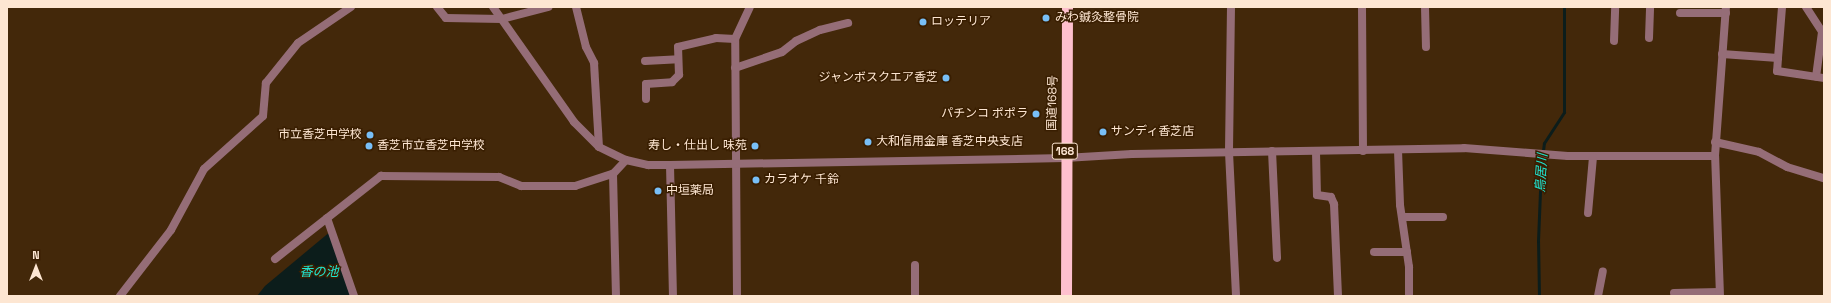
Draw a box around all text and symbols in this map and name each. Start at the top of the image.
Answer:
place label: みわ鍼灸整骨院 [1055,11,1139,25]
marker: みわ鍼灸整骨院 [1040,12,1052,24]
place label: ロッテリア [931,15,991,29]
marker: ロッテリア [918,17,928,27]
place label: ジャンボスクエア香芝 [818,71,938,85]
marker: ジャンボスクエア香芝 [941,73,951,83]
street label: 国道168号 [1045,75,1061,131]
place label: パチンコ ポポラ [941,107,1028,121]
marker: パチンコ ポポラ [1031,109,1041,119]
place label: サンディ香芝店 [1111,125,1195,139]
marker: サンディ香芝店 [1098,127,1108,137]
place label: 市立香芝中学校 [278,128,362,142]
marker: 市立香芝中学校 [365,130,375,140]
place label: 大和信用金庫 香芝中央支店 [876,135,1023,149]
marker: 大和信用金庫 香芝中央支店 [863,137,873,147]
place label: 香芝市立香芝中学校 [377,139,485,153]
place label: 寿し・仕出し 味苑 [648,139,747,153]
marker: 香芝市立香芝中学校 [364,141,374,151]
marker: 寿し・仕出し 味苑 [750,141,760,151]
road number: 168 [1051,142,1079,160]
water label: 鳥居川 [1533,153,1551,193]
place label: カラオケ 千鈴 [764,173,839,187]
marker: カラオケ 千鈴 [751,175,761,185]
place label: 中垣薬局 [666,184,714,198]
marker: 中垣薬局 [653,186,663,196]
north arrow [16,247,56,287]
text: N [32,248,40,262]
water label: 香の池 [300,264,338,280]

